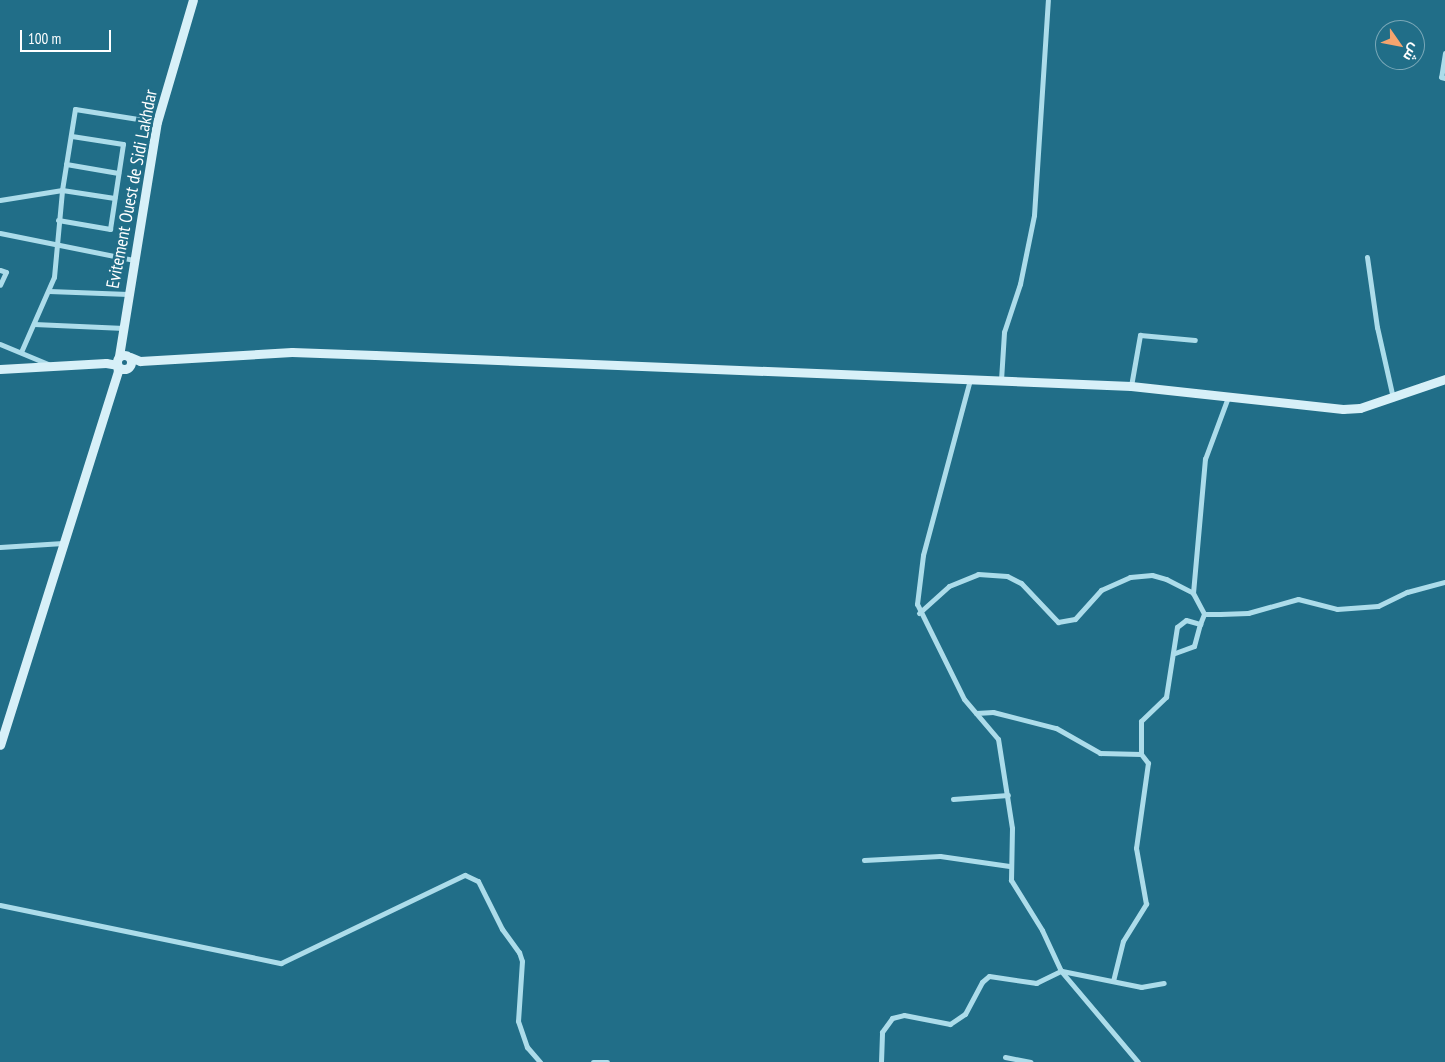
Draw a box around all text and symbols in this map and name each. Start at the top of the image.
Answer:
scale bar [22,20,114,52]
north arrow [1375,20,1425,70]
text: 100 m [28,29,61,48]
text: ش [1399,40,1424,65]
street label: Evitement Ouest de Sidi Lakhdar [102,88,162,290]

